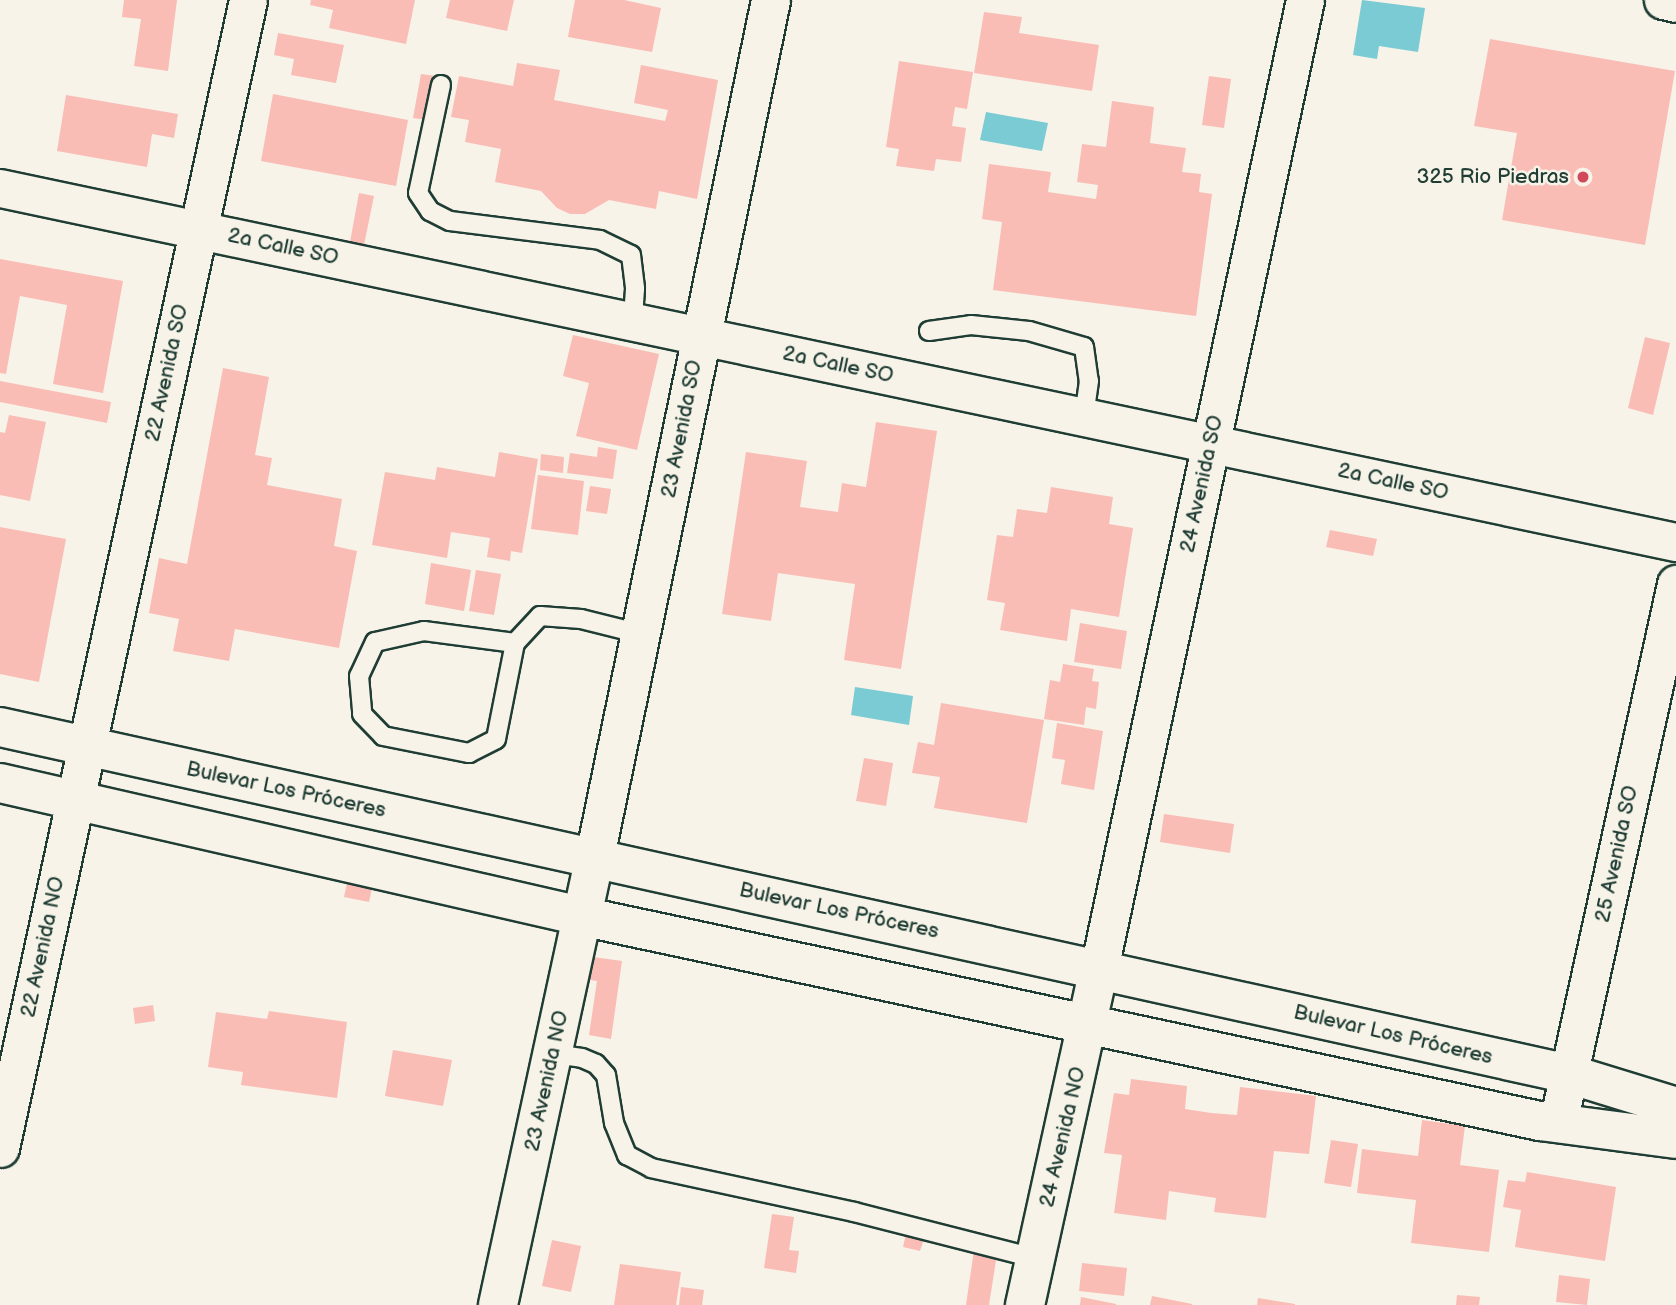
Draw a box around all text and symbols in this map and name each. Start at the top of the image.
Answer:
place label: 325 Rio Piedras [1416,164,1569,190]
marker: 325 Rio Piedras [1575,169,1591,185]
street label: 2a Calle SO [225,223,341,271]
street label: 22 Avenida SO [140,302,194,444]
street label: 2a Calle SO [780,341,896,389]
street label: 23 Avenida SO [656,358,708,500]
street label: 24 Avenida SO [1175,413,1229,555]
street label: 2a Calle SO [1335,458,1451,506]
street label: Bulevar Los Próceres [184,757,388,823]
street label: 25 Avenida SO [1590,783,1644,925]
street label: 22 Avenida NO [16,874,70,1020]
street label: Bulevar Los Próceres [737,878,941,944]
street label: Bulevar Los Próceres [1291,1000,1495,1070]
street label: 23 Avenida NO [520,1008,574,1154]
street label: 24 Avenida NO [1035,1064,1091,1210]

